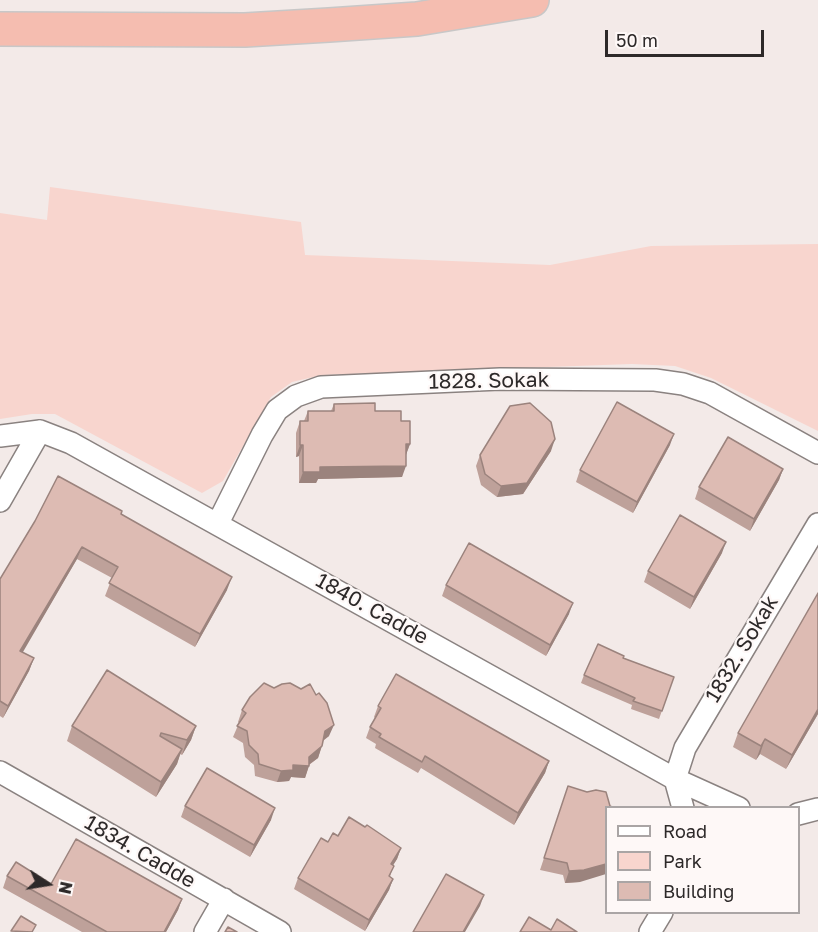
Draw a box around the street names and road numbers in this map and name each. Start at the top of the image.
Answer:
street label: 1828. Sokak [428,367,550,395]
street label: 1840. Cadde [311,568,433,650]
street label: 1832. Sokak [700,591,784,707]
street label: 1834. Cadde [80,810,200,894]

